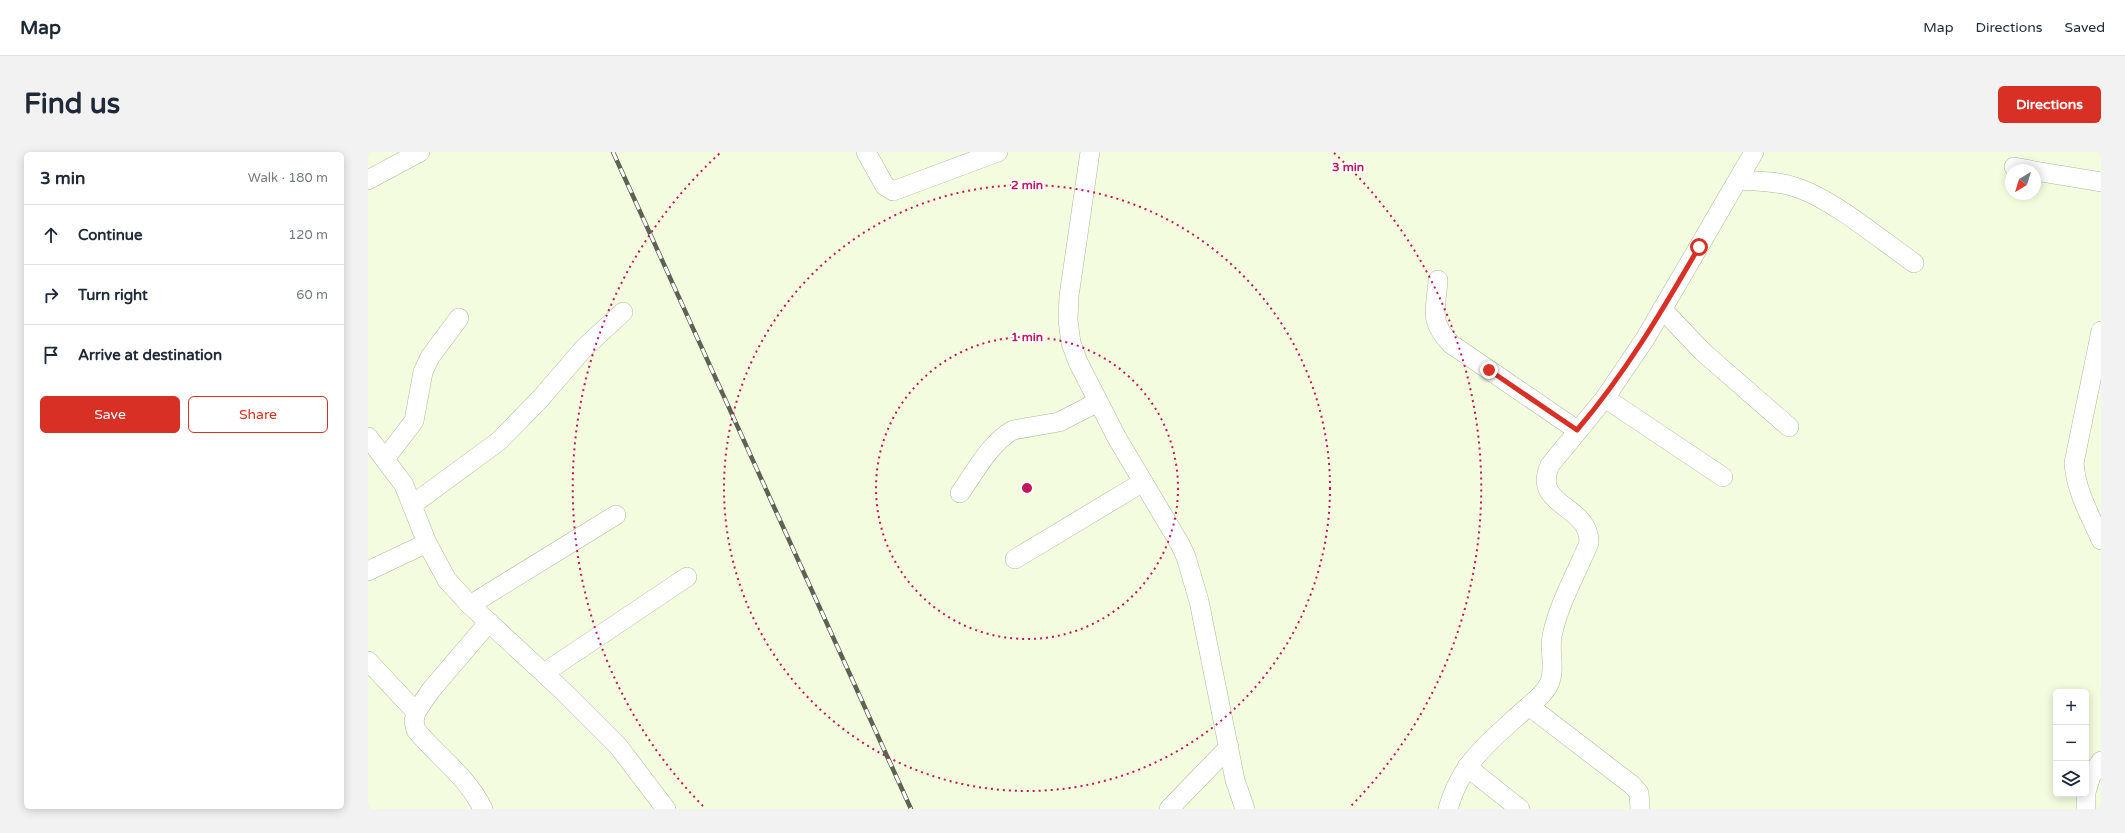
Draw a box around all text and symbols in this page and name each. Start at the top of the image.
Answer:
text: Map [20,17,61,39]
text: Map [1923,19,1954,36]
text: Directions [1976,19,2043,36]
text: Saved [2065,19,2105,36]
button: Directions [1998,86,2101,123]
text: Find us [24,87,120,121]
text: 3 min [1332,160,1364,174]
north arrow [2005,164,2041,200]
text: 3 min [40,168,85,189]
text: Walk · 180 m [248,170,328,186]
text: 2 min [1011,178,1043,192]
icon: ahead [40,224,62,246]
text: Continue [78,226,142,244]
text: 120 m [288,227,328,243]
route start [1690,238,1708,256]
icon: right [40,284,62,306]
text: Turn right [78,286,148,304]
text: 60 m [296,287,328,303]
text: 1 min [1011,330,1043,344]
icon: arrive [40,344,62,366]
text: Arrive at destination [78,346,222,364]
route end [1480,361,1498,379]
button: Save [40,396,180,433]
button: Share [188,396,328,433]
centre of rings [1020,481,1034,495]
map controls [2053,689,2089,797]
button: + [2053,689,2089,725]
button: − [2053,725,2089,761]
button: layers [2053,761,2089,797]

